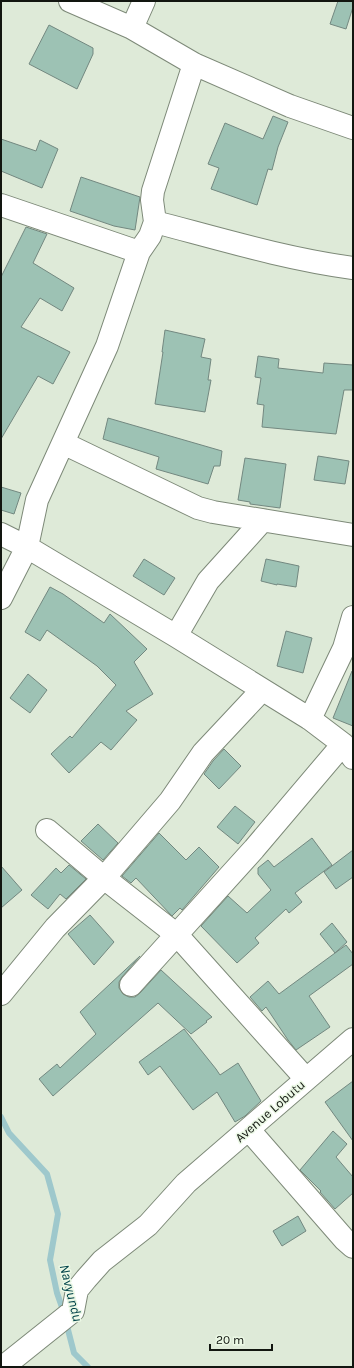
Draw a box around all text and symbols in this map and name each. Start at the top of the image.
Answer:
street label: Avenue Lobutu [232,1077,308,1145]
water label: Navyundu [56,1263,86,1323]
scale bar [210,1326,272,1352]
text: 20 m [216,1333,244,1347]

